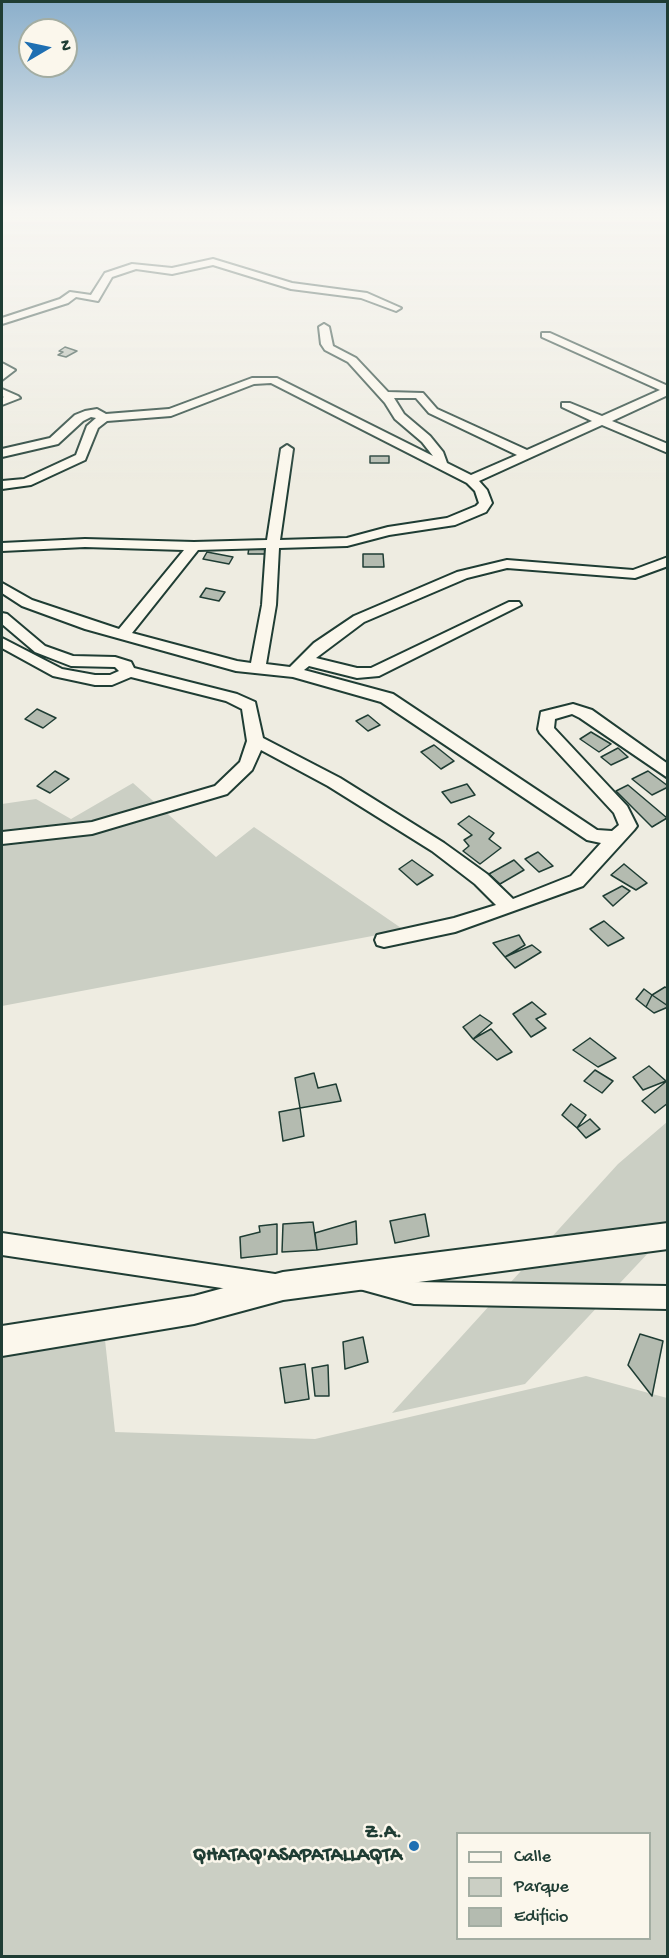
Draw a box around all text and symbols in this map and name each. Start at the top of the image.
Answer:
north arrow [18,18,78,78]
text: N [54,39,74,52]
place label: Z.A. QHATAQ'ASAPATALLAQTA [193,1822,402,1869]
legend [456,1832,651,1940]
marker: Z.A. QHATAQ'ASAPATALLAQTA [407,1839,421,1853]
text: Calle [514,1847,551,1868]
text: Parque [514,1877,569,1898]
text: Edificio [514,1907,568,1928]

